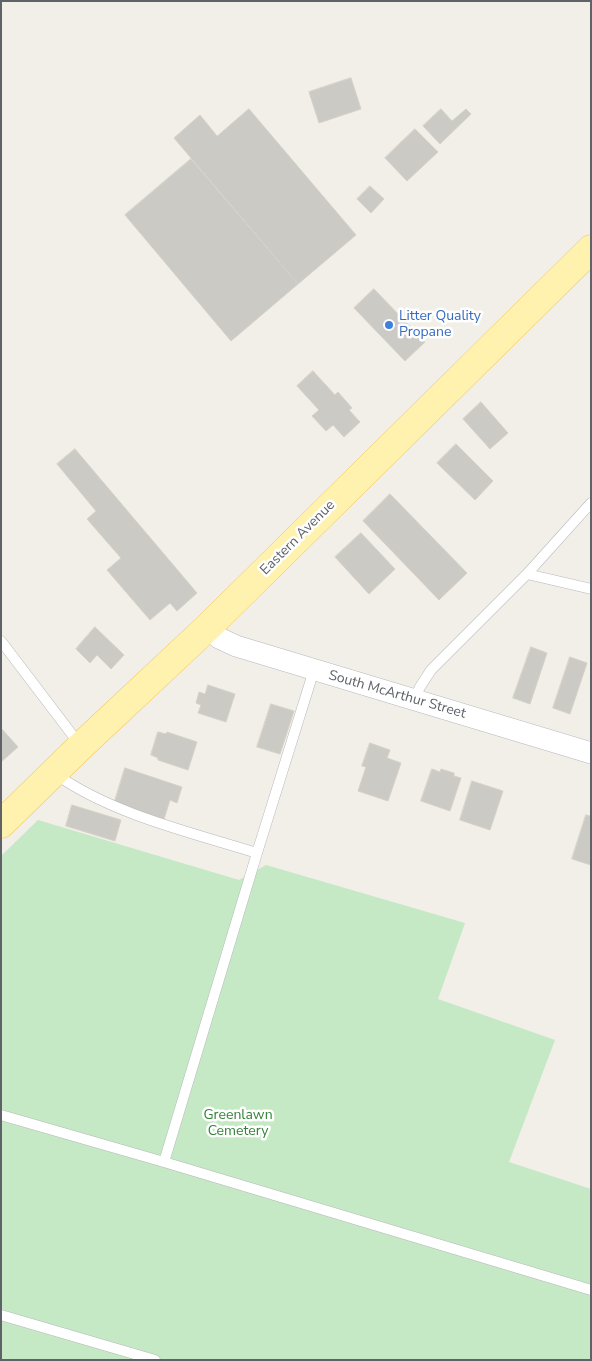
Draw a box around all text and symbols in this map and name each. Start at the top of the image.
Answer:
place label: Litter Quality Propane [399,309,481,342]
marker: Litter Quality Propane [383,319,395,331]
street label: Eastern Avenue [257,497,339,579]
street label: South McArthur Street [326,667,468,723]
park label: Greenlawn Cemetery [203,1108,273,1140]

